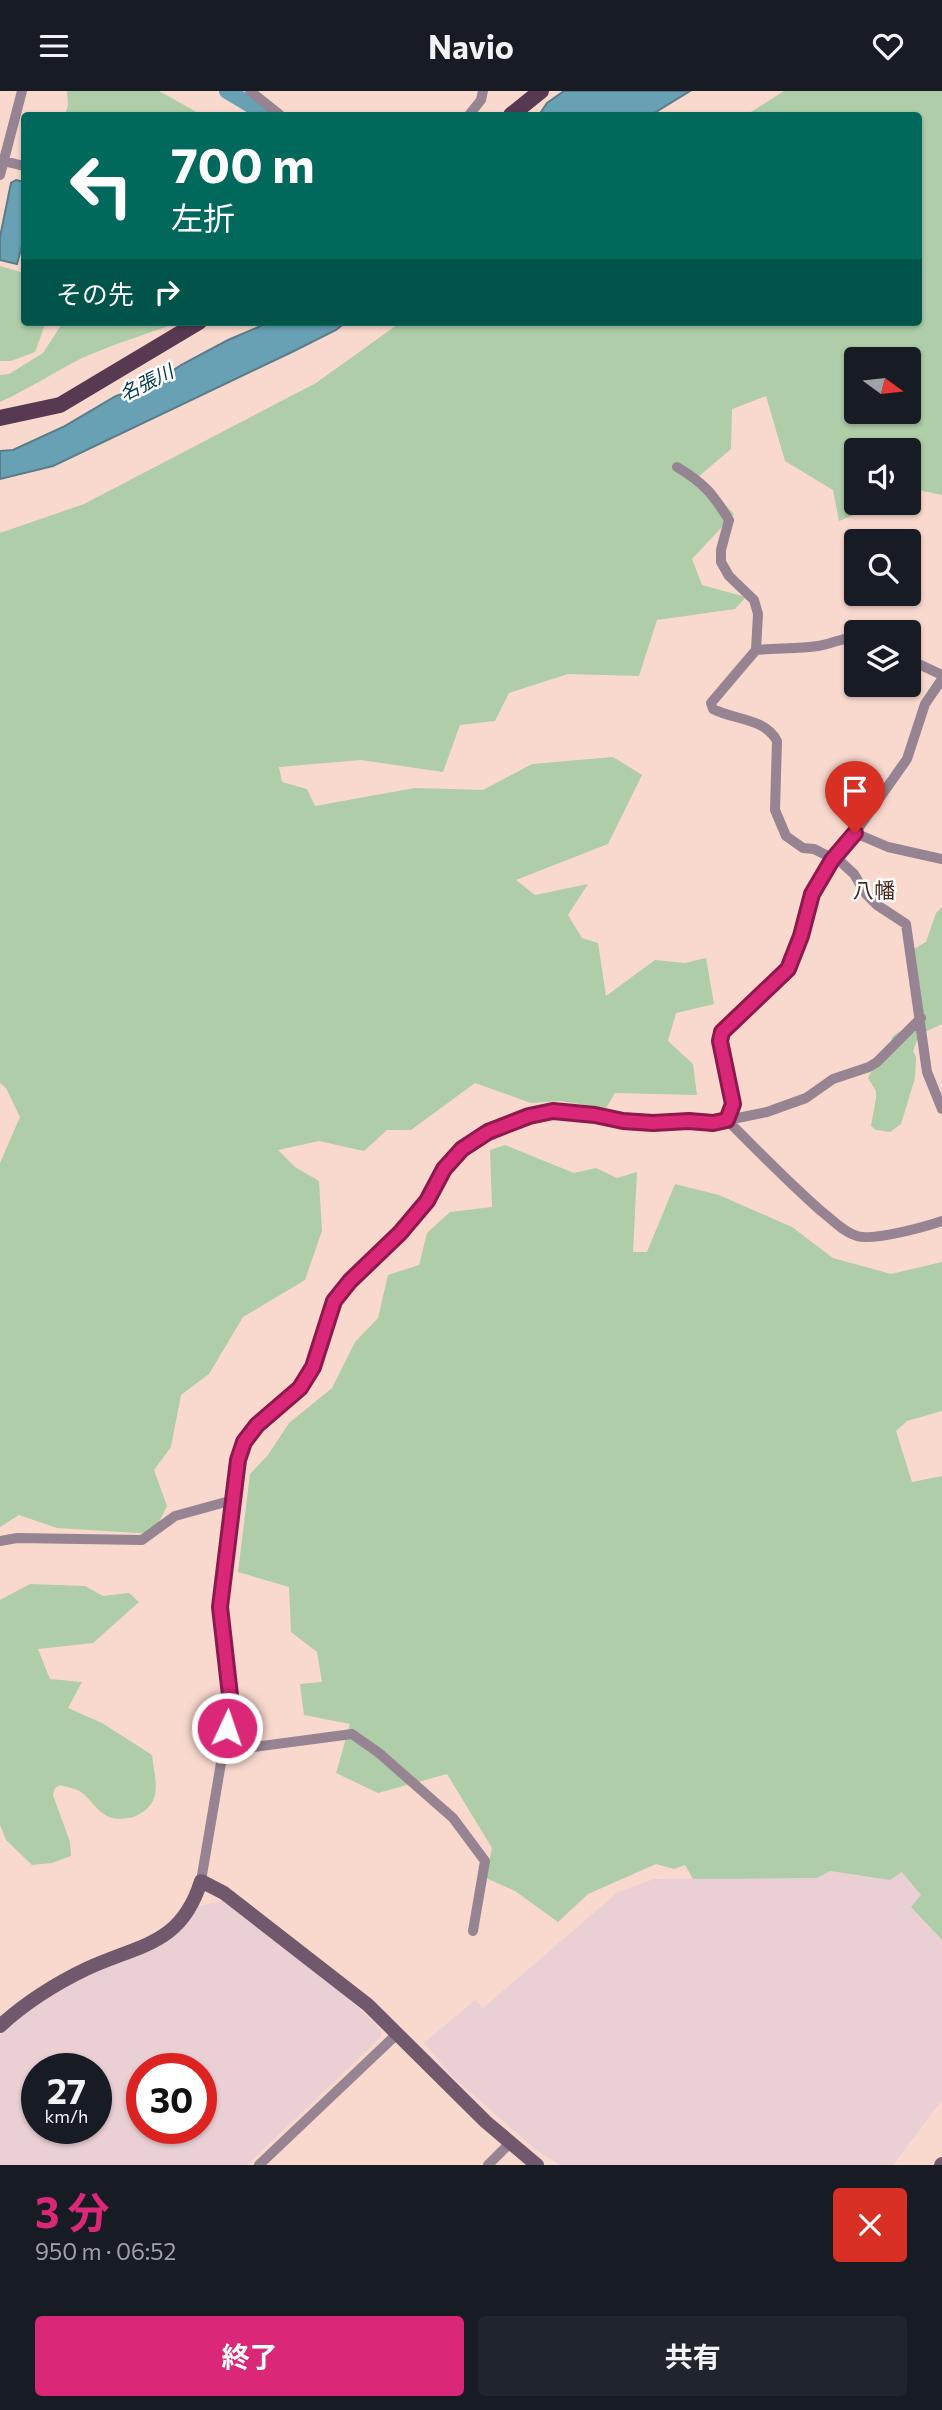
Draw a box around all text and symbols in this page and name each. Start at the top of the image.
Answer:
text: Navio [428,26,514,66]
icon: menu [35,27,73,65]
icon: heart [869,27,907,65]
text: 700 m [171,133,315,193]
icon: left [56,140,147,231]
text: 左折 [171,197,235,237]
icon: right [148,273,186,311]
text: その先 [56,278,134,309]
north arrow [844,347,920,423]
map controls [844,347,921,697]
water label: 名張川 [115,358,178,405]
button: sound [844,438,921,515]
button: search [844,529,921,606]
button: layers [844,620,921,697]
pin [825,761,885,833]
icon: arrive [836,772,874,810]
district label: 八幡 [853,877,895,902]
position arrow [190,1691,264,1765]
speed limit sign: 30 [126,2053,217,2144]
text: 27 [47,2068,86,2111]
text: km/h [45,2105,88,2127]
text: 3 分 [35,2185,110,2237]
button: close [833,2188,907,2262]
text: 950 m · 06:52 [35,2237,176,2265]
button: 終了 [35,2316,464,2396]
button: 共有 [478,2316,907,2396]

